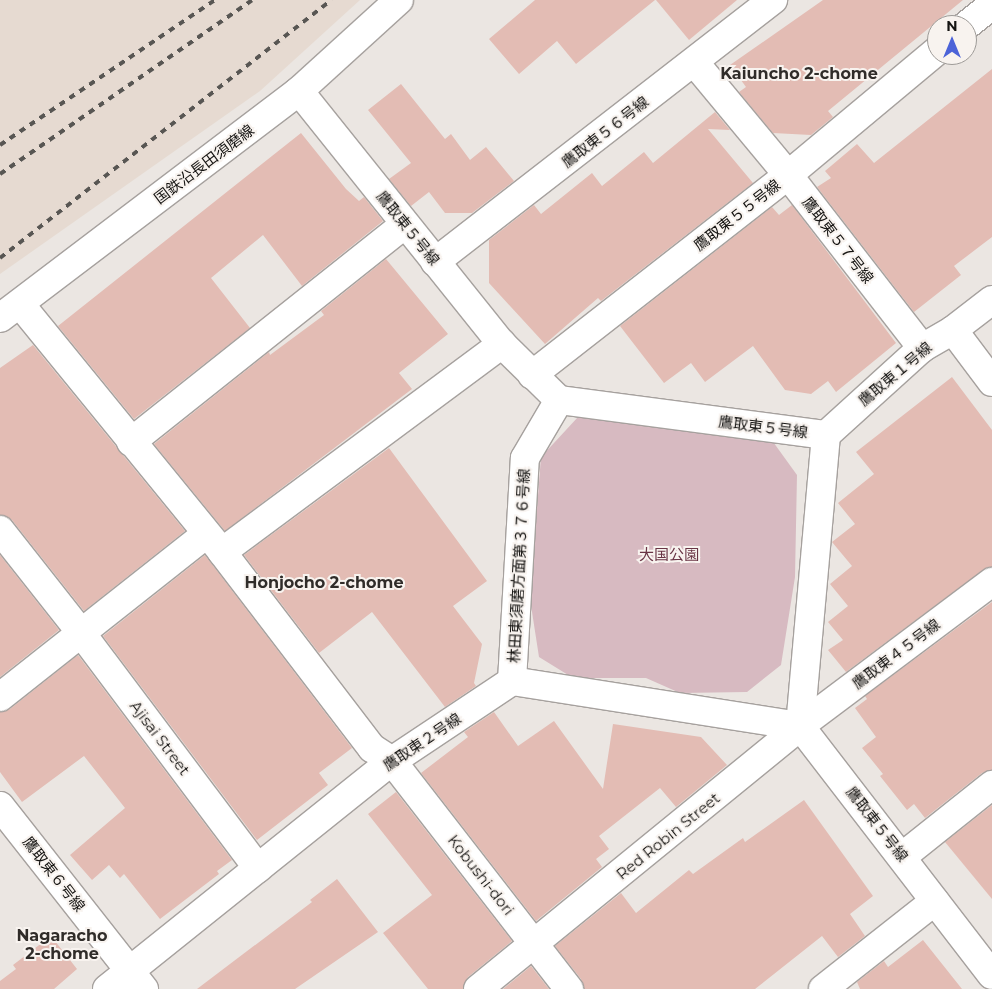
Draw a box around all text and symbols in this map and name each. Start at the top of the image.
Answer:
north arrow [927,15,977,65]
text: N [946,17,958,35]
district label: Kaiuncho 2-chome [720,64,878,84]
street label: 鷹取東５６号線 [558,93,652,171]
street label: 国鉄沿長田須磨線 [151,121,257,207]
street label: 鷹取東５５号線 [690,176,784,254]
street label: 鷹取東５号線 [373,187,443,269]
street label: 鷹取東５７号線 [799,193,877,287]
street label: 鷹取東１号線 [855,338,935,410]
street label: 鷹取東５号線 [717,413,809,441]
street label: 林田東須磨方面第３７６号線 [505,468,533,664]
park label: 大国公園 [639,546,699,564]
district label: Honjocho 2-chome [244,573,404,593]
street label: 鷹取東４５号線 [849,615,943,693]
street label: Ajisai Street [126,697,194,779]
street label: 鷹取東２号線 [380,709,464,775]
street label: 鷹取東５号線 [842,783,912,865]
street label: Red Robin Street [613,789,723,883]
street label: Kobushi-dori [444,831,518,919]
street label: 鷹取東６号線 [19,833,89,915]
district label: Nagaracho 2-chome [16,926,108,964]

